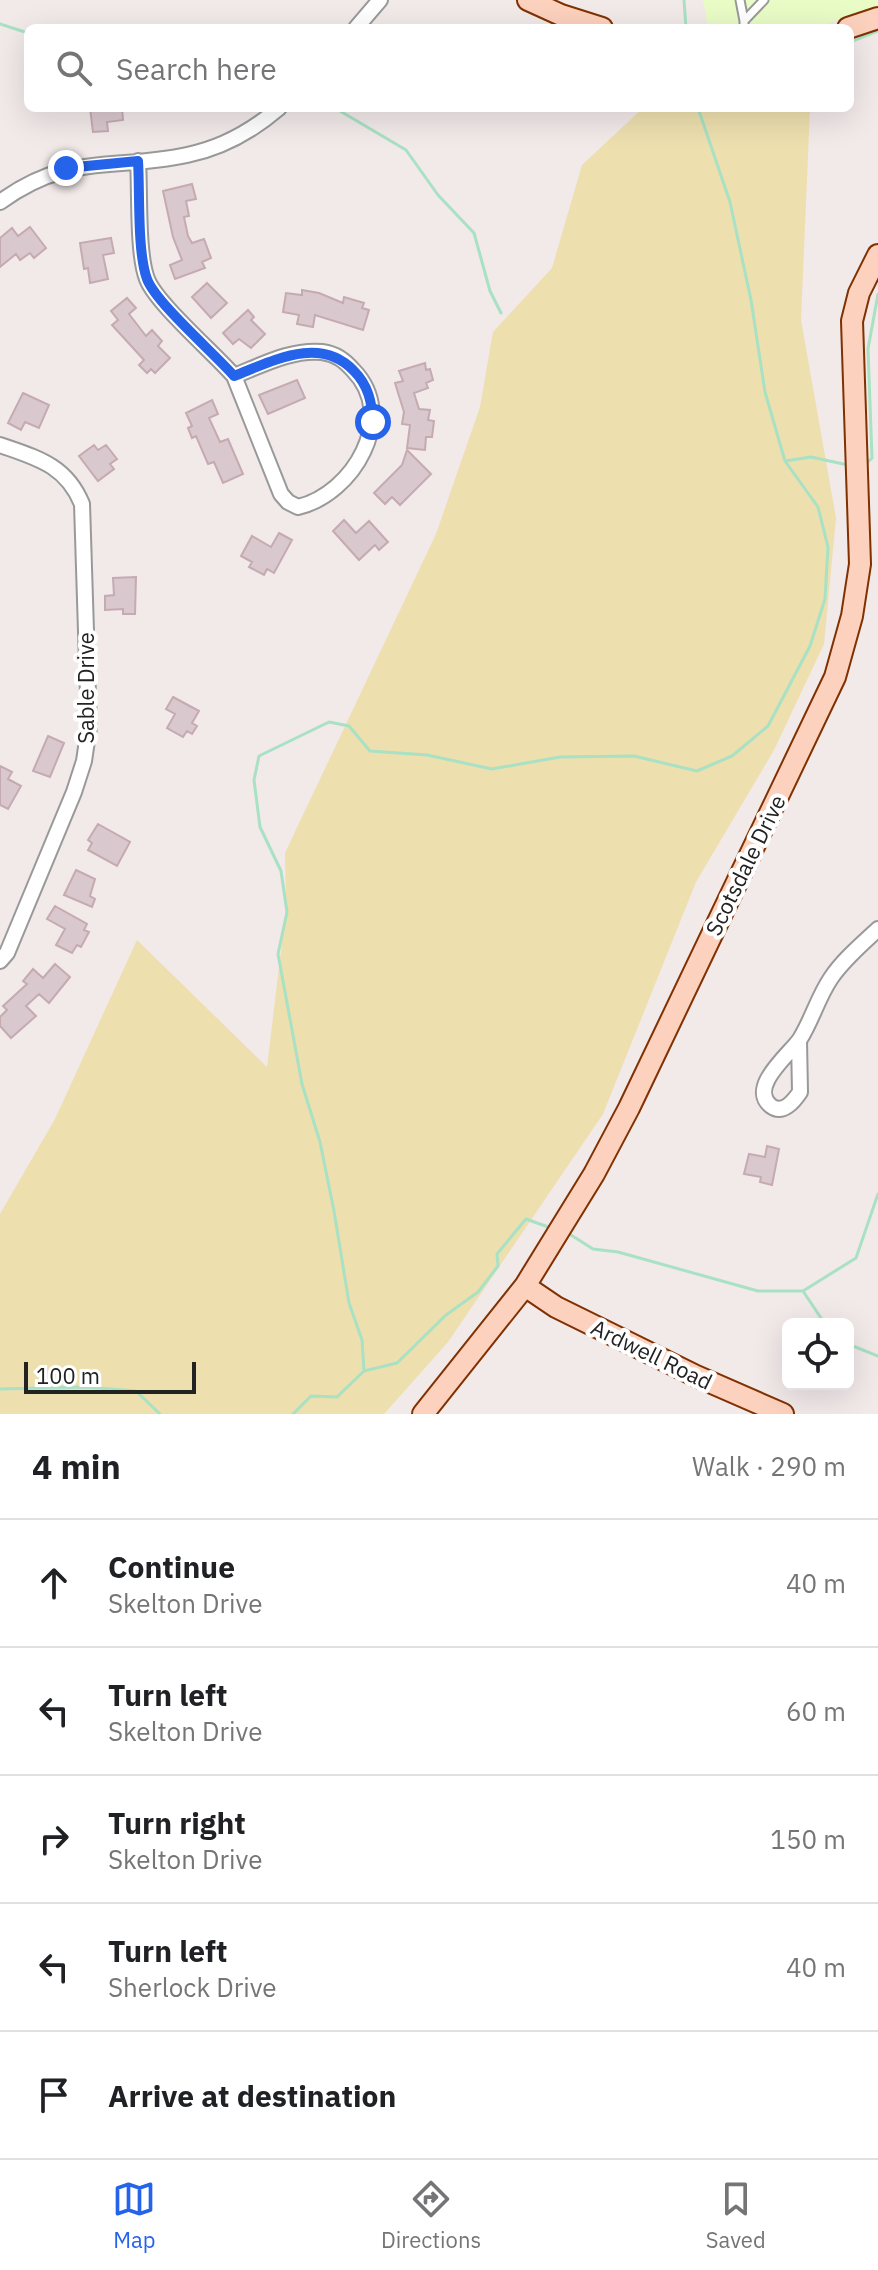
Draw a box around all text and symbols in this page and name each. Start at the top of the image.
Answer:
search box [24,24,854,112]
icon: search [52,46,96,90]
text: Search here [116,49,277,88]
route end [48,150,84,186]
route start [355,404,391,440]
street label: Sable Drive [71,632,100,744]
street label: Scotsdale Drive [698,790,792,940]
street label: Ardwell Road [587,1312,717,1396]
map controls [782,1318,854,1390]
button: locate [782,1318,854,1390]
scale bar [24,1358,196,1394]
text: 100 m [36,1361,100,1390]
text: 4 min [32,1444,121,1488]
text: Walk · 290 m [692,1449,846,1483]
text: Continue [108,1547,235,1586]
icon: ahead [32,1561,76,1605]
text: 40 m [786,1566,846,1600]
text: Skelton Drive [108,1586,262,1620]
text: Turn left [108,1675,227,1714]
icon: left [32,1689,76,1733]
text: 60 m [786,1694,846,1728]
text: Skelton Drive [108,1714,262,1748]
text: Turn right [108,1803,246,1842]
icon: right [32,1817,76,1861]
text: 150 m [770,1822,846,1856]
text: Skelton Drive [108,1842,262,1876]
text: Turn left [108,1931,227,1970]
icon: left [32,1945,76,1989]
text: 40 m [786,1950,846,1984]
text: Sherlock Drive [108,1970,277,2004]
icon: arrive [32,2073,76,2117]
text: Arrive at destination [108,2076,396,2115]
tab: Map [112,2177,156,2254]
tab: Directions [381,2177,481,2254]
tab: Saved [706,2177,766,2254]

